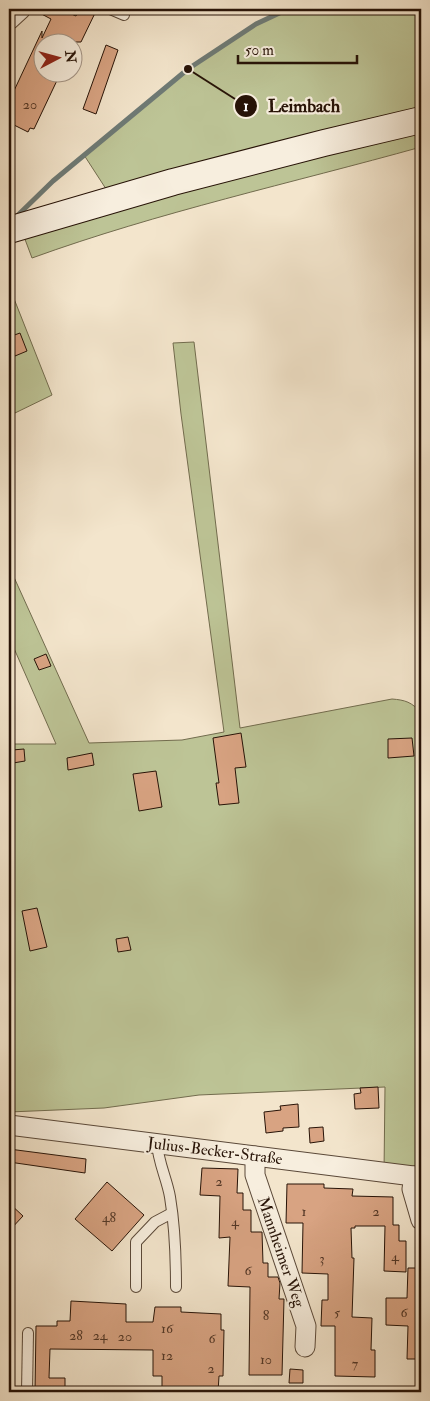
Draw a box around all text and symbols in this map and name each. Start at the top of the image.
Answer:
north arrow [32,32,82,82]
scale bar [238,32,356,64]
text: 50 m [245,41,274,60]
text: N [61,49,80,64]
callout: Leimbach [233,90,351,123]
text: Leimbach [268,95,341,118]
house number: 20 [23,96,37,113]
text: 1 [243,97,249,116]
street label: Julius-Becker-Straße [145,1133,284,1170]
house number: 2 [215,1173,223,1190]
street label: Mannheimer Weg [253,1194,310,1311]
house number: 1 [302,1203,307,1220]
house number: 2 [372,1203,380,1220]
house number: 48 [102,1209,116,1226]
house number: 4 [231,1213,240,1230]
house number: 4 [391,1248,400,1265]
house number: 3 [319,1250,325,1267]
house number: 6 [244,1262,252,1279]
house number: 5 [334,1304,341,1321]
house number: 6 [400,1304,408,1321]
house number: 8 [263,1307,270,1324]
house number: 16 [161,1320,174,1337]
house number: 28 [69,1327,83,1344]
house number: 24 [93,1327,109,1344]
house number: 20 [118,1328,132,1345]
house number: 6 [208,1330,216,1347]
house number: 12 [161,1347,173,1364]
house number: 10 [260,1351,272,1368]
house number: 7 [352,1355,359,1372]
house number: 2 [207,1360,215,1377]

